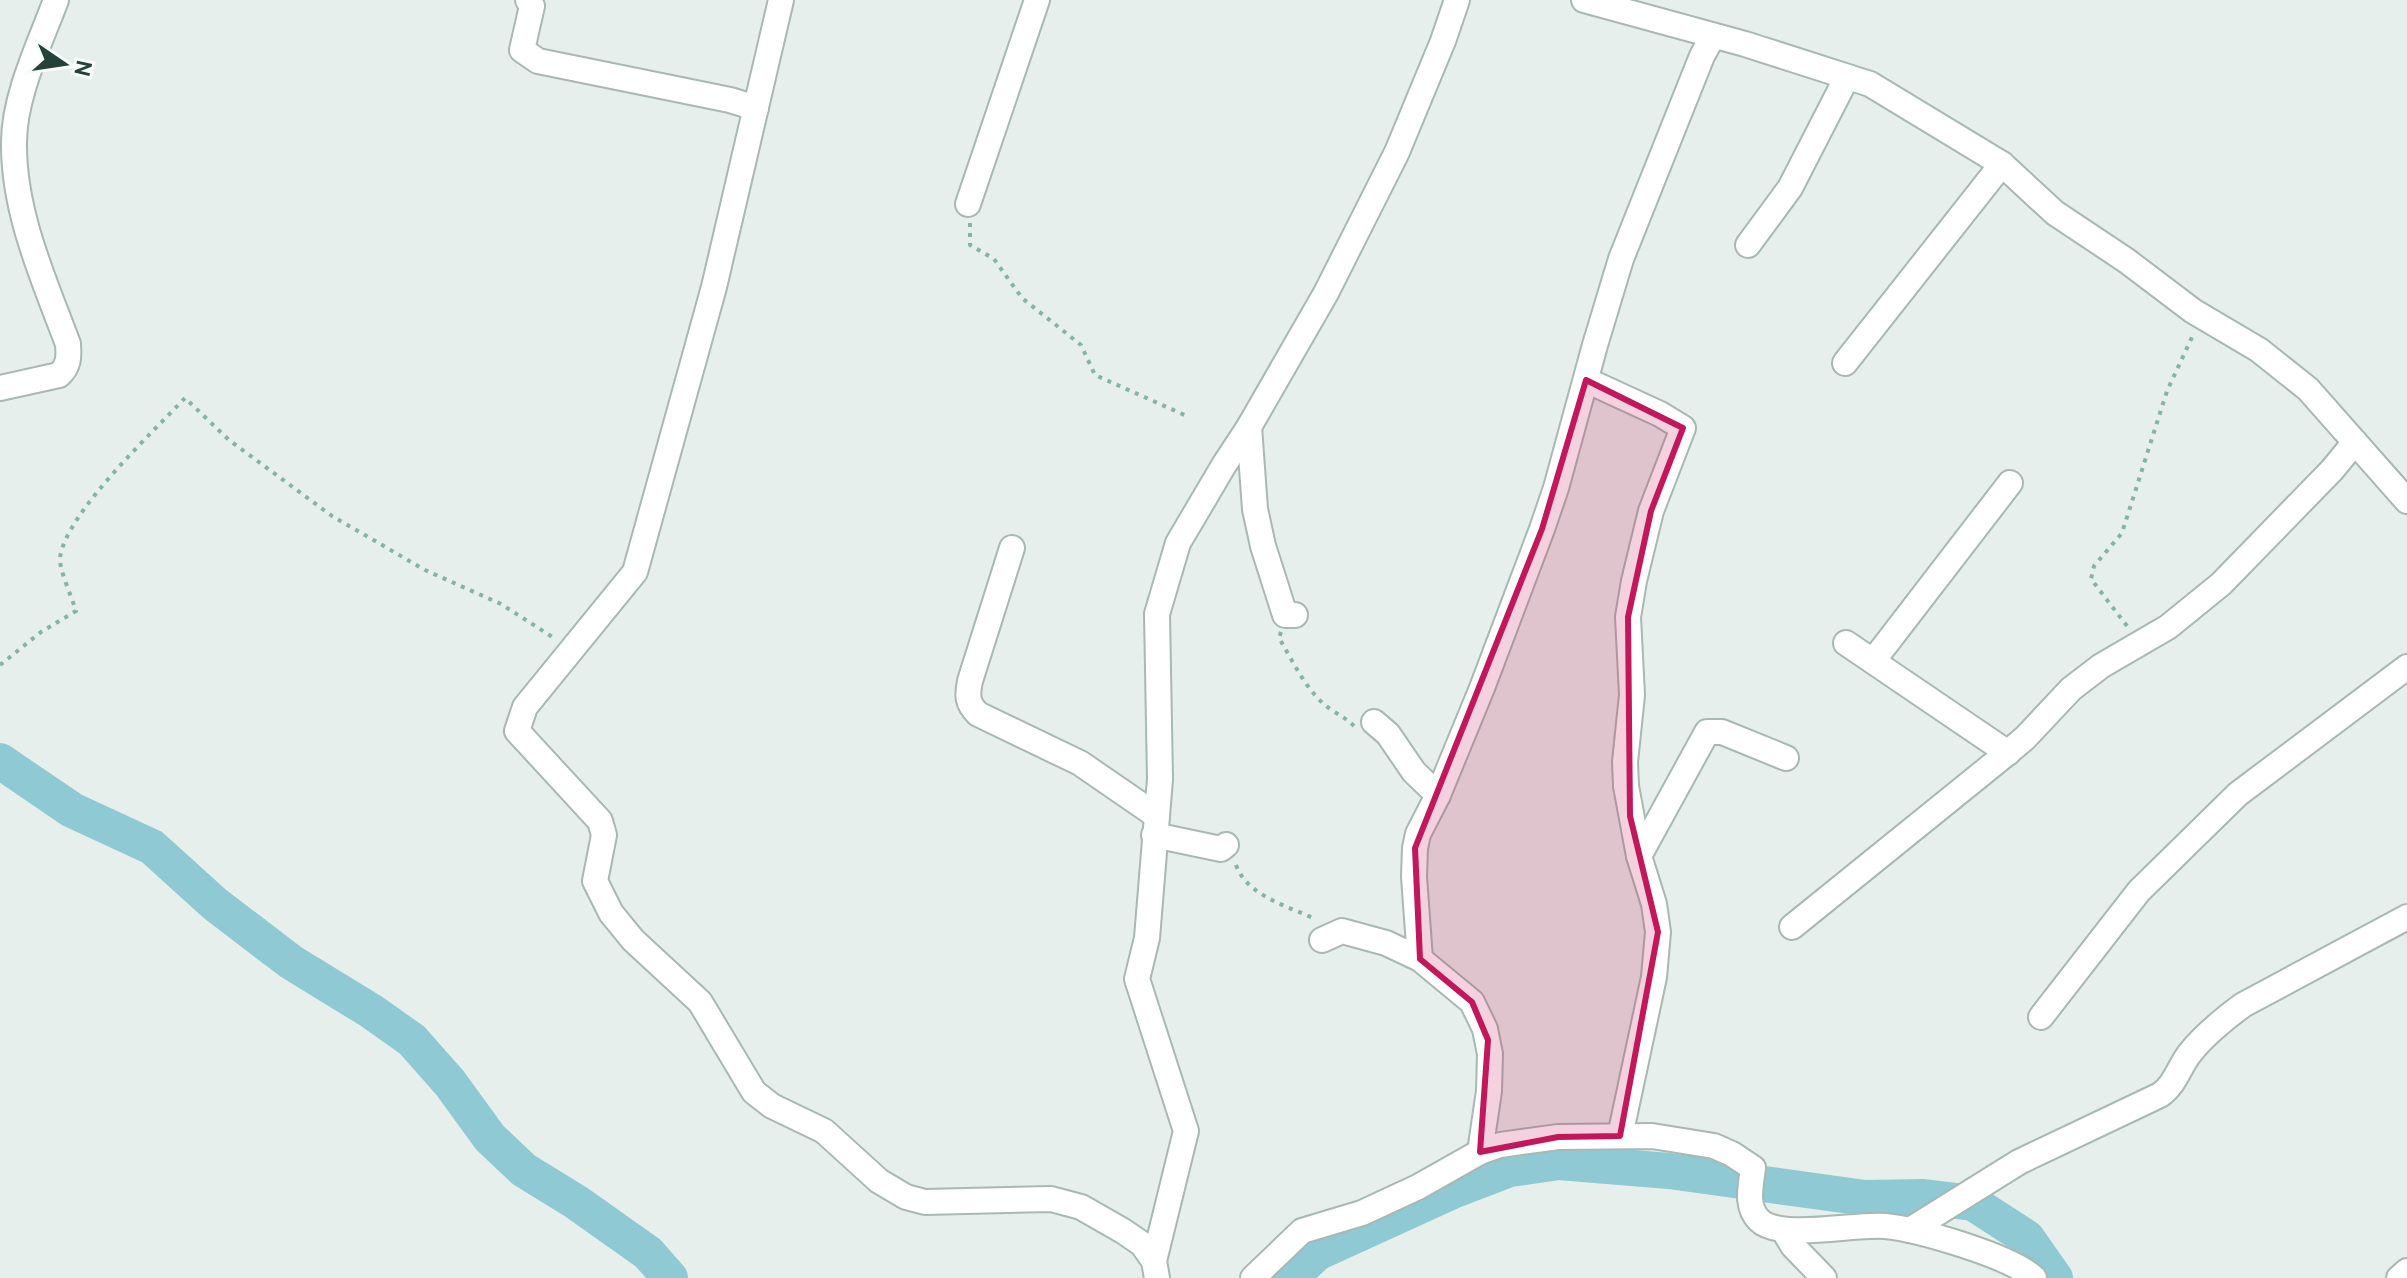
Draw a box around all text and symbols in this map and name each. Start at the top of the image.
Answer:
north arrow [24,24,104,104]
text: N [68,58,98,79]

